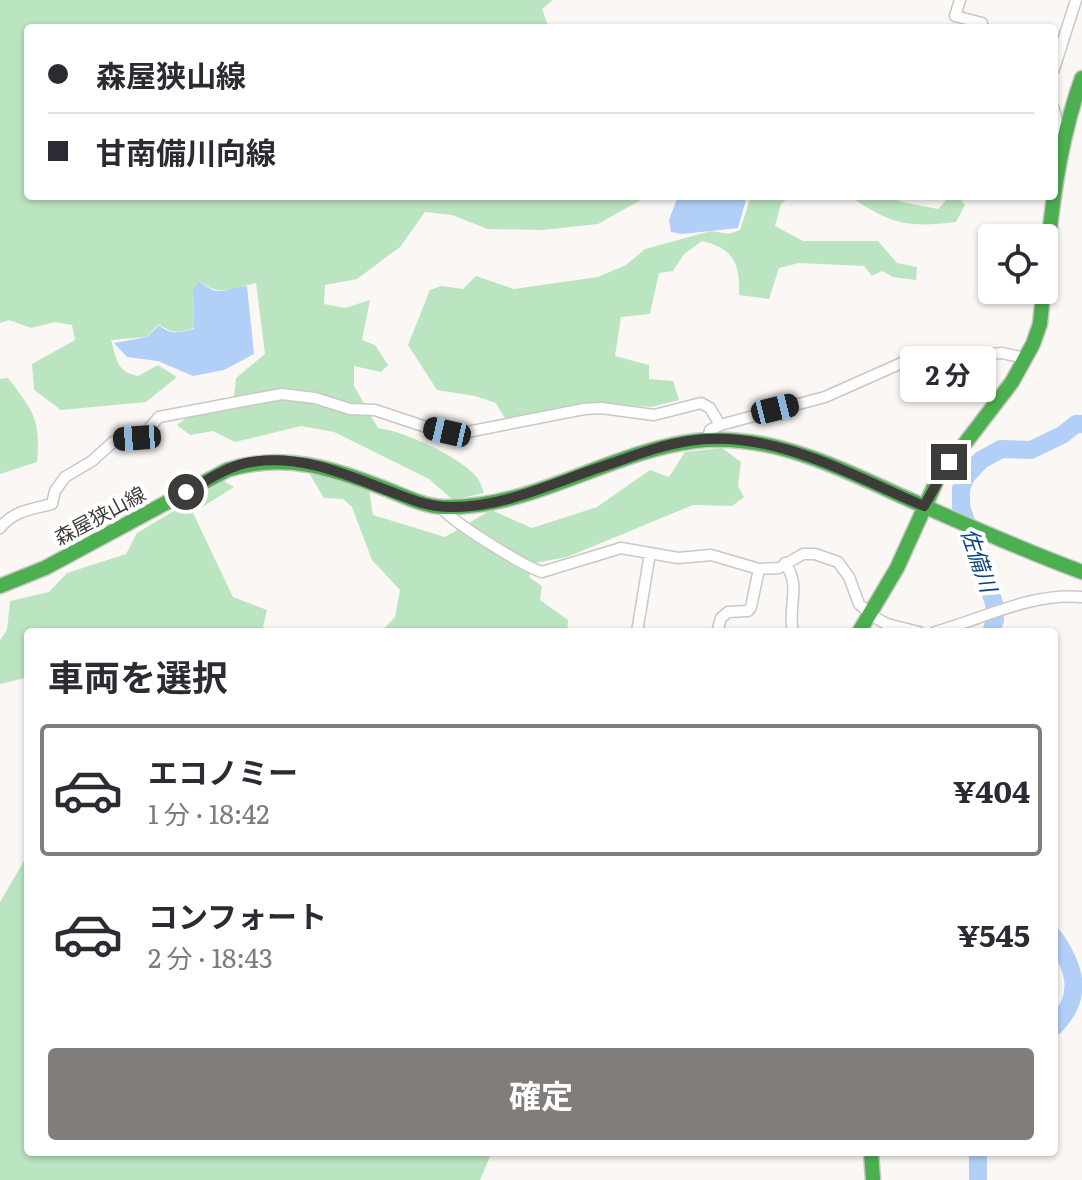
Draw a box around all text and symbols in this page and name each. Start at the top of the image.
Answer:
text: 森屋狭山線 [96,52,246,96]
text: 甘南備川向線 [96,129,276,173]
map controls [978,224,1058,304]
button: locate [978,224,1058,304]
callout: 2 分 [901,346,997,402]
text: 2 分 [925,354,971,393]
car [749,392,801,426]
car [421,415,473,449]
car [112,424,162,452]
route end [931,444,967,480]
route start [168,474,204,510]
street label: 森屋狭山線 [48,478,150,551]
water label: 佐備川 [954,523,1007,598]
text: 車両を選択 [48,649,228,702]
text: エコノミー [148,749,298,793]
icon: car [52,754,124,826]
text: ¥404 [953,768,1030,812]
text: 1 分 · 18:42 [148,793,269,832]
text: コンフォート [148,893,327,937]
icon: car [52,898,124,970]
text: ¥545 [957,912,1030,956]
text: 2 分 · 18:43 [148,937,273,976]
button: 確定 [48,1048,1034,1140]

